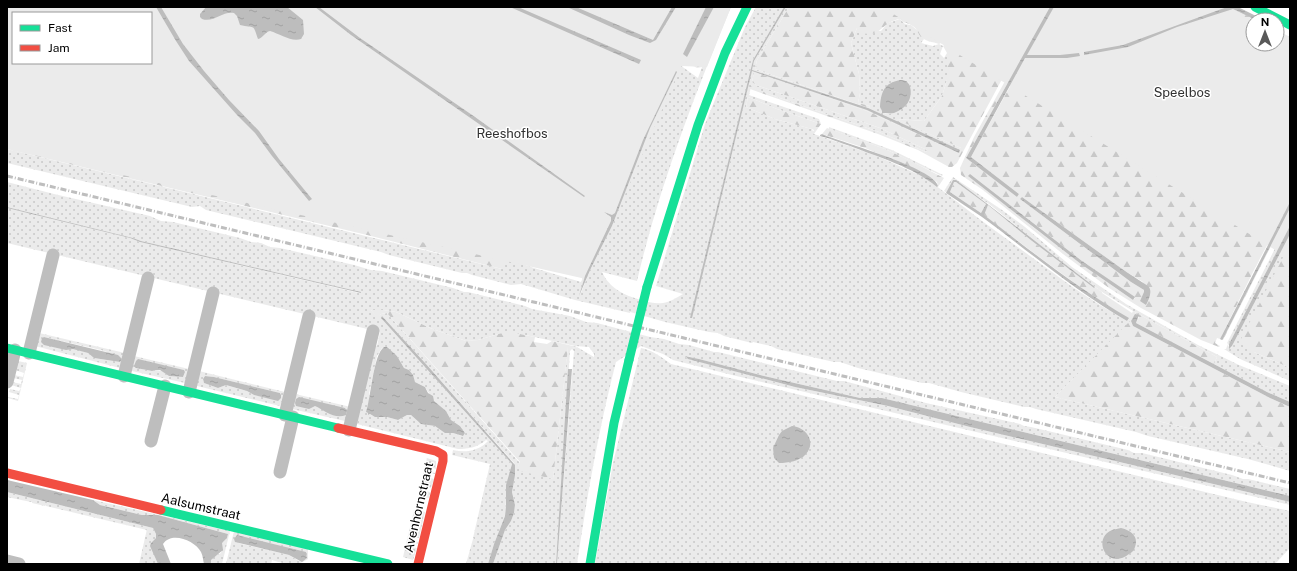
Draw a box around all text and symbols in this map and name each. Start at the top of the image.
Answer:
legend [12,12,152,64]
north arrow [1245,12,1285,52]
text: N [1261,16,1269,28]
text: Fast [48,21,73,35]
text: Jam [48,41,70,55]
park label: Speelbos [1154,85,1210,100]
park label: Reeshofbos [476,126,548,141]
street label: Avenhornstraat [401,460,436,554]
street label: Aalsumstraat [160,490,242,523]

